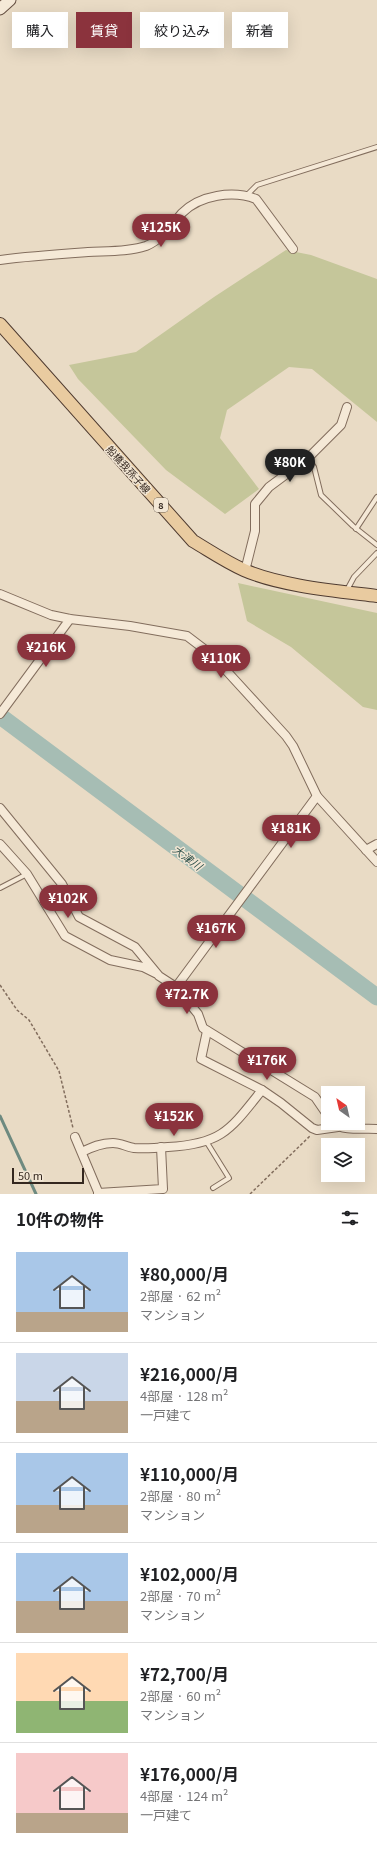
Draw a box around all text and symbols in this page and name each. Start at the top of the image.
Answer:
chip: 購入 [12,12,68,48]
chip: 賃貸 [76,12,132,48]
chip: 絞り込み [140,12,224,48]
chip: 新着 [232,12,288,48]
pin: ¥125K [133,214,189,248]
text: ¥125K [141,217,181,236]
street label: 船橋我孫子線 [103,442,155,496]
pin: ¥80K [266,449,314,483]
text: ¥80K [274,452,306,471]
road number: 8 [154,498,168,512]
pin: ¥216K [18,634,74,668]
text: ¥216K [26,637,66,656]
pin: ¥110K [193,645,249,679]
text: ¥110K [201,648,241,667]
pin: ¥181K [263,815,319,849]
text: ¥181K [271,818,311,837]
water label: 大津川 [170,841,207,874]
pin: ¥102K [40,885,96,919]
text: ¥102K [48,888,88,907]
pin: ¥167K [188,915,244,949]
text: ¥167K [196,918,236,937]
pin: ¥72.7K [154,981,220,1015]
text: ¥72.7K [165,984,209,1003]
pin: ¥176K [239,1047,295,1081]
text: ¥176K [247,1050,287,1069]
north arrow [321,1086,365,1130]
map controls [321,1086,365,1182]
pin: ¥152K [146,1103,202,1137]
text: ¥152K [154,1106,194,1125]
button: layers [321,1138,365,1182]
scale bar [12,1166,84,1185]
text: 50 m [18,1167,43,1183]
text: 10件の物件 [16,1206,104,1231]
icon: filters [339,1207,361,1229]
text: ¥80,000/月 [140,1261,229,1286]
icon: home [48,1268,96,1316]
text: 2部屋 · 62 m² [140,1286,221,1305]
text: マンション [140,1305,205,1324]
text: ¥216,000/月 [140,1361,239,1386]
icon: home [48,1369,96,1417]
text: 4部屋 · 128 m² [140,1386,228,1405]
text: 一戸建て [140,1405,192,1424]
text: ¥110,000/月 [140,1461,239,1486]
icon: home [48,1469,96,1517]
text: 2部屋 · 80 m² [140,1486,221,1505]
text: マンション [140,1505,205,1524]
text: ¥102,000/月 [140,1561,239,1586]
icon: home [48,1569,96,1617]
text: 2部屋 · 70 m² [140,1586,221,1605]
text: マンション [140,1605,205,1624]
text: ¥72,700/月 [140,1661,229,1686]
icon: home [48,1669,96,1717]
text: 2部屋 · 60 m² [140,1686,221,1705]
text: マンション [140,1705,205,1724]
text: ¥176,000/月 [140,1761,239,1786]
icon: home [48,1769,96,1817]
text: 4部屋 · 124 m² [140,1786,228,1805]
text: 一戸建て [140,1805,192,1824]

